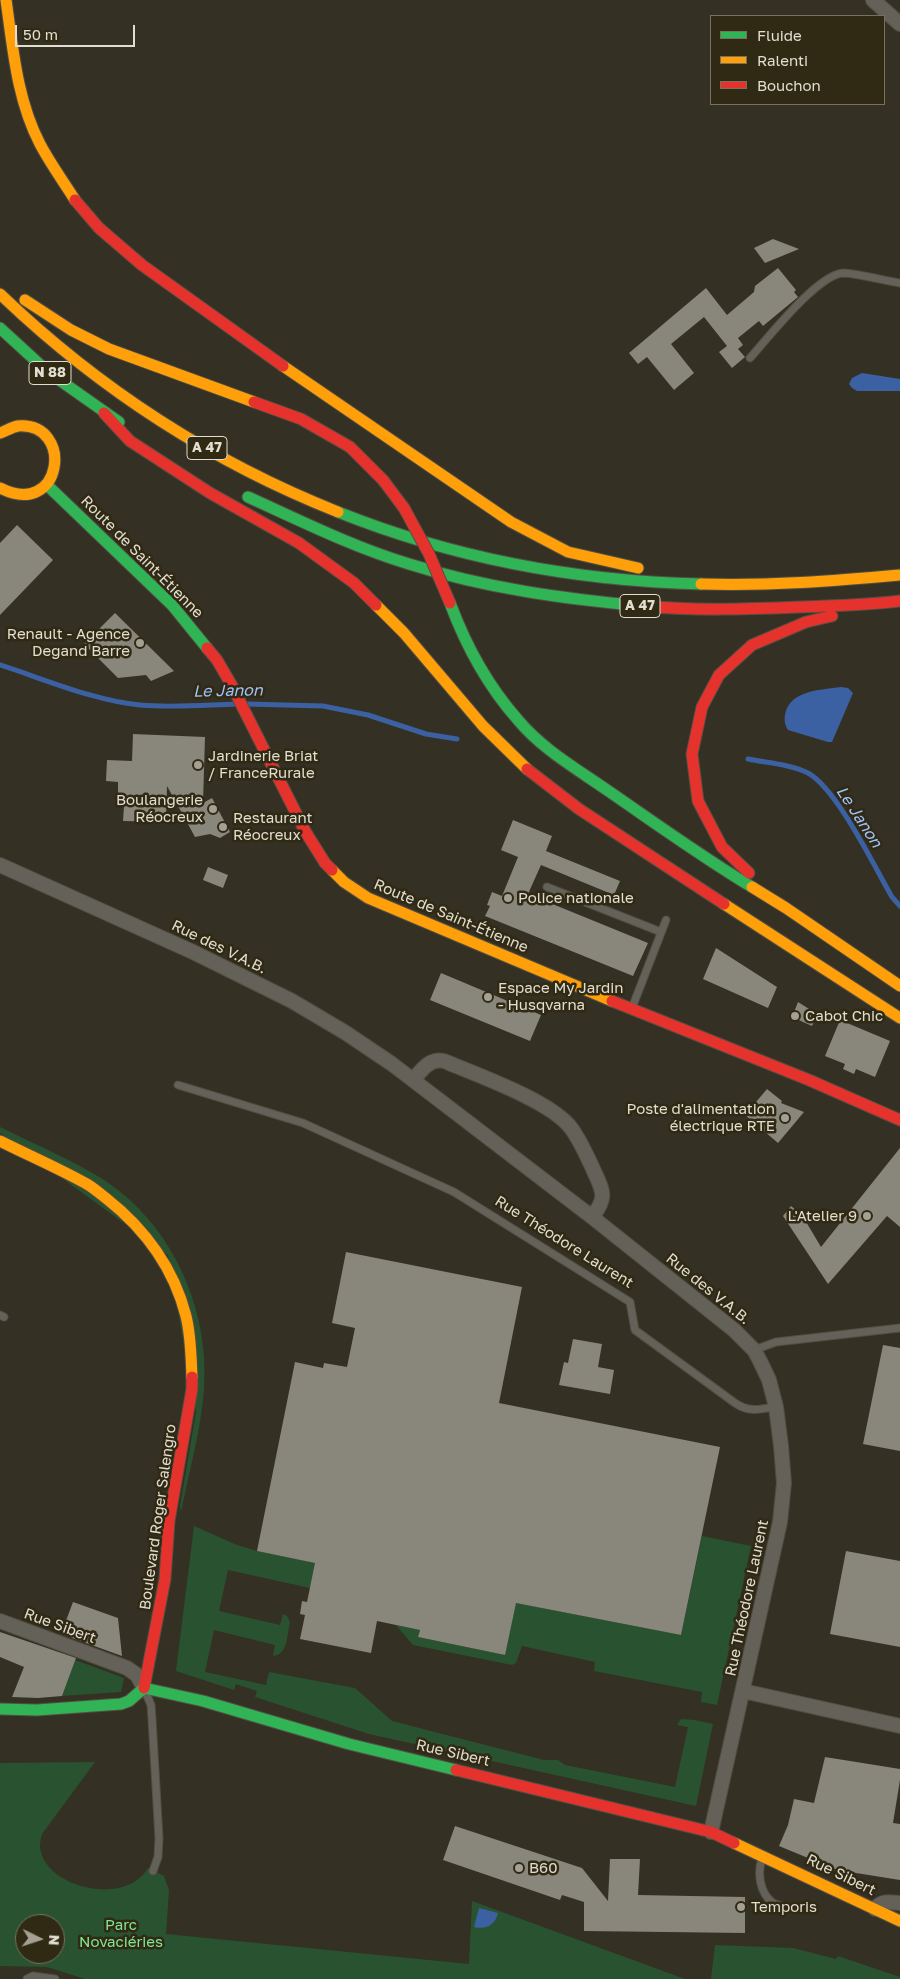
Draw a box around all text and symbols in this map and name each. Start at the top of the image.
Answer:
scale bar [18,15,138,47]
legend [710,15,885,105]
text: 50 m [23,25,58,43]
text: Fluide [757,26,802,44]
text: Ralenti [757,51,808,69]
text: Bouchon [757,76,821,94]
road number: N 88 [29,362,71,384]
road number: A 47 [187,436,227,459]
street label: Route de Saint-Étienne [77,492,207,622]
road number: A 47 [620,594,660,618]
place label: Renault - Agence Degand Barre [7,625,130,660]
marker: Renault - Agence Degand Barre [134,637,146,649]
water label: Le Janon [193,681,263,701]
place label: Jardinerie Briat / FranceRurale [208,747,318,782]
marker: Jardinerie Briat / FranceRurale [192,759,204,771]
water label: Le Janon [832,783,886,851]
place label: Boulangerie Réocreux [116,791,203,826]
marker: Boulangerie Réocreux [207,803,219,815]
place label: Restaurant Réocreux [233,809,312,844]
marker: Restaurant Réocreux [217,821,229,833]
street label: Route de Saint-Étienne [371,875,531,957]
place label: Police nationale [518,889,634,907]
marker: Police nationale [502,892,514,904]
street label: Rue des V.A.B. [169,916,269,978]
place label: Espace My Jardin - Husqvarna [498,979,623,1014]
marker: Espace My Jardin - Husqvarna [482,991,494,1003]
place label: Cabot Chic [805,1007,883,1025]
marker: Cabot Chic [789,1010,801,1022]
place label: Poste d'alimentation électrique RTE [626,1100,775,1135]
marker: Poste d'alimentation électrique RTE [779,1112,791,1124]
street label: Rue Théodore Laurent [491,1192,637,1292]
place label: L'Atelier 9 [788,1207,857,1225]
marker: L'Atelier 9 [861,1210,873,1222]
street label: Rue des V.A.B. [662,1250,754,1328]
street label: Boulevard Roger Salengro [136,1423,180,1611]
street label: Rue Théodore Laurent [722,1518,772,1678]
street label: Rue Sibert [22,1605,98,1647]
street label: Rue Sibert [414,1736,492,1770]
street label: Rue Sibert [803,1850,879,1900]
place label: B60 [529,1859,557,1877]
marker: B60 [513,1862,525,1874]
place label: Temporis [751,1898,817,1916]
marker: Temporis [735,1901,747,1913]
north arrow [15,1914,65,1964]
park label: Parc Novaciéries [79,1916,163,1951]
text: N [46,1934,63,1946]

